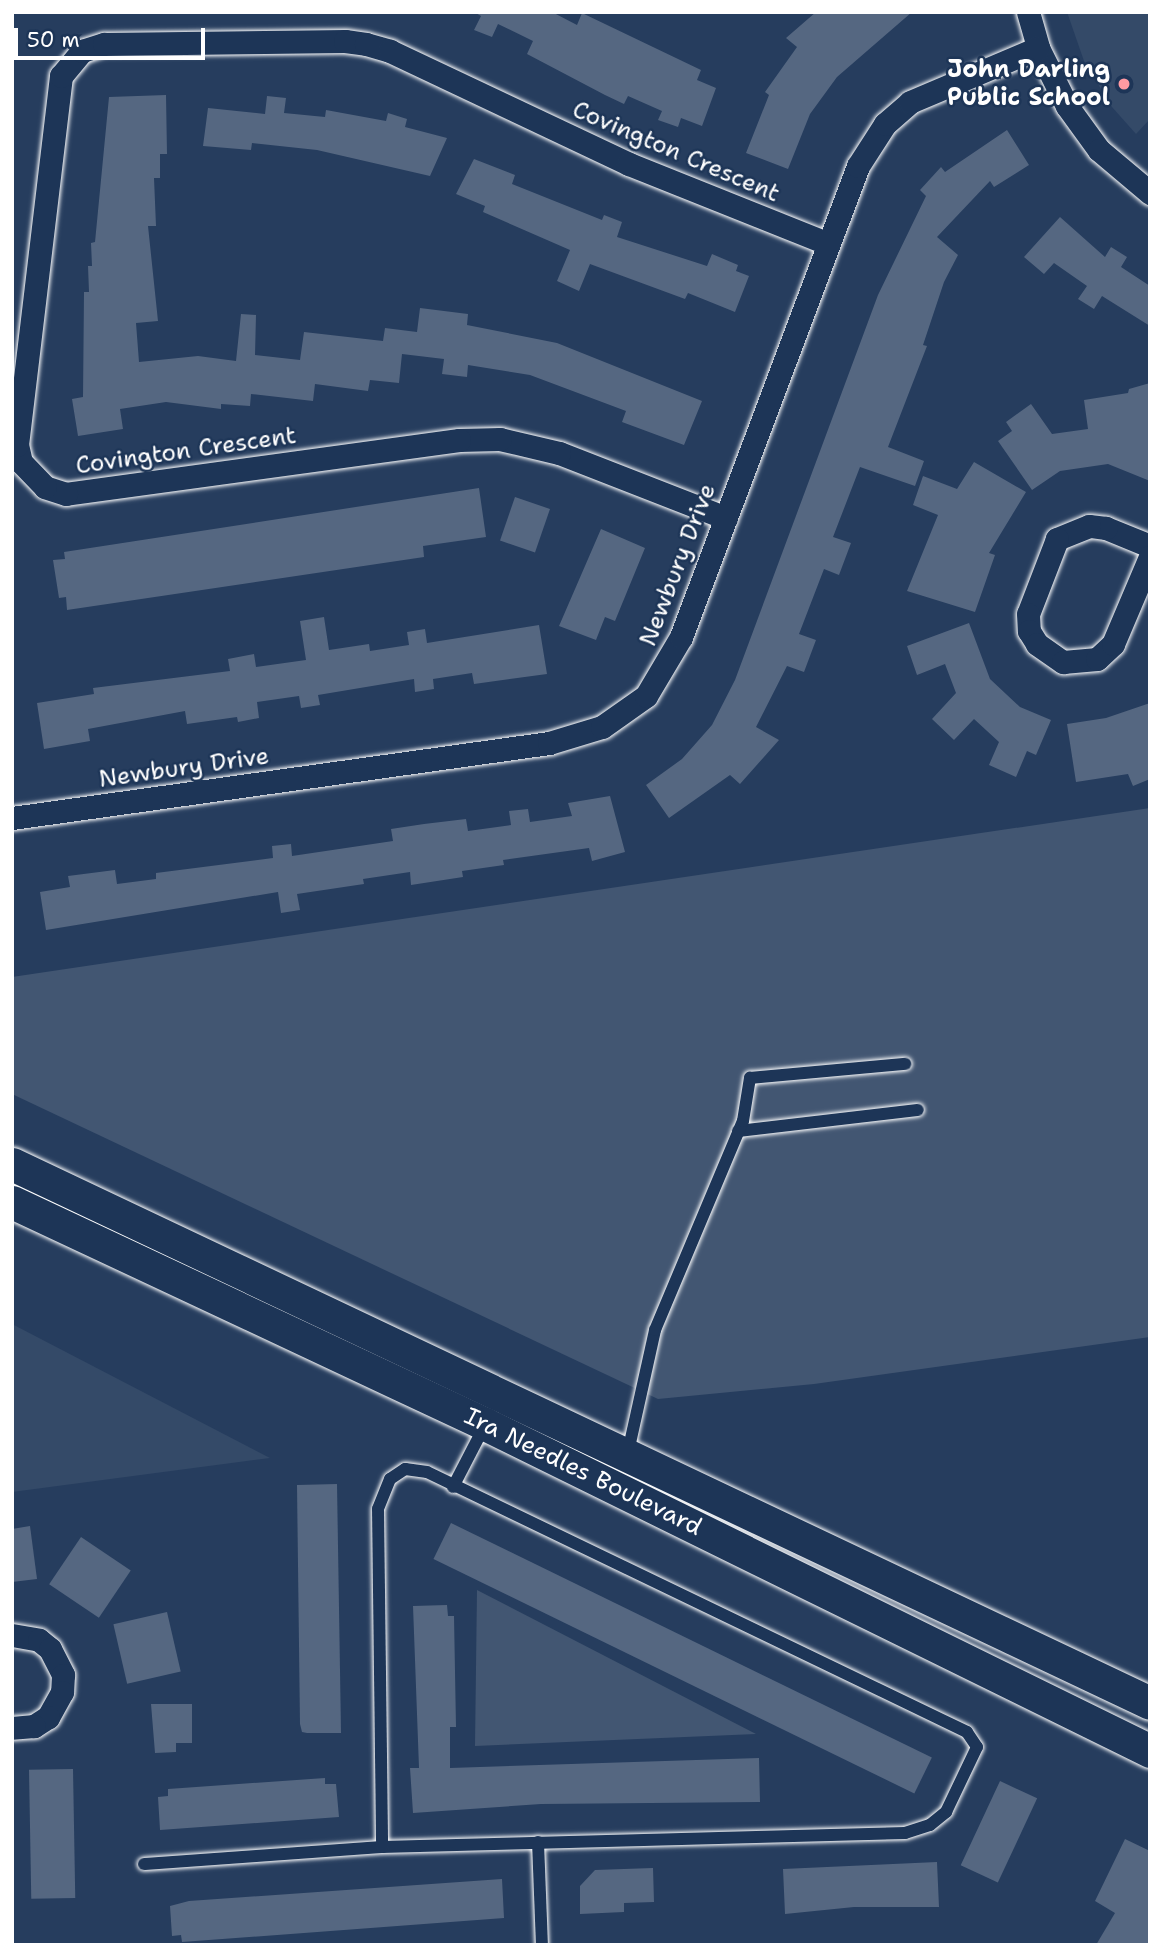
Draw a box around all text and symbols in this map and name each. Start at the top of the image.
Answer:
scale bar [18,14,208,58]
text: 50 m [27,26,80,54]
place label: John Darling Public School [947,56,1110,112]
marker: John Darling Public School [1116,76,1132,92]
street label: Covington Crescent [568,95,784,209]
street label: Covington Crescent [74,421,298,481]
street label: Newbury Drive [634,480,722,650]
street label: Newbury Drive [97,742,271,794]
street label: Ira Needles Boulevard [460,1402,706,1542]

